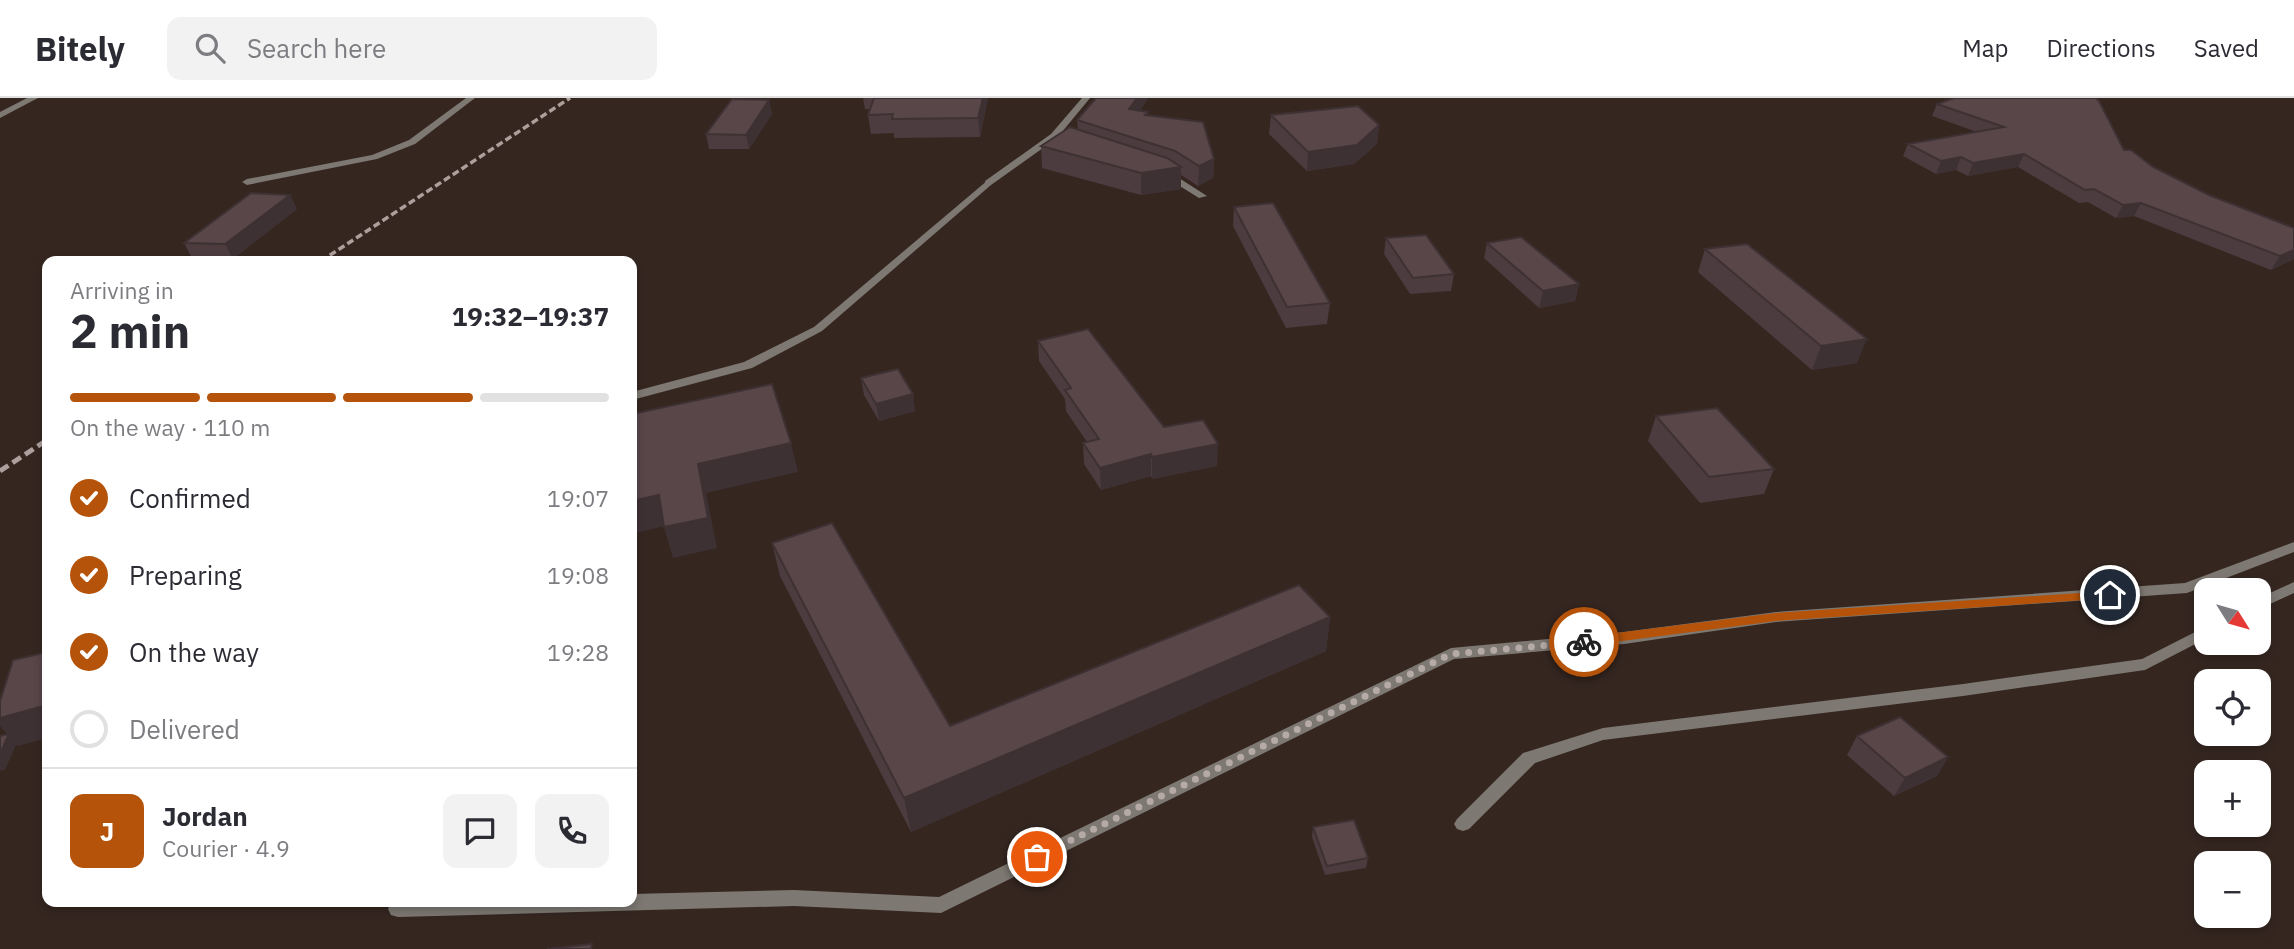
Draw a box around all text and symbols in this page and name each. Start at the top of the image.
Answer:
search box [167,17,657,80]
text: Bitely [35,27,125,70]
icon: search [191,29,229,67]
text: Search here [247,31,386,65]
text: Map [1962,32,2008,64]
text: Directions [2046,32,2156,64]
text: Saved [2194,32,2259,64]
text: Arriving in [70,275,174,305]
text: 19:32–19:37 [452,299,609,333]
text: 2 min [70,301,190,361]
text: On the way · 110 m [70,412,270,442]
icon: check [70,479,108,517]
text: Confirmed [129,481,251,515]
text: 19:07 [547,483,609,513]
icon: check [70,556,108,594]
text: Preparing [129,558,242,592]
text: 19:08 [547,560,609,590]
pin [2080,565,2140,625]
icon: home [2091,576,2129,614]
north arrow [2194,578,2272,654]
map controls [2194,578,2271,928]
courier [1549,607,1619,677]
icon: bike [1565,623,1603,661]
icon: check [70,633,108,671]
text: On the way [129,635,259,669]
text: 19:28 [547,637,609,667]
button: locate [2194,669,2271,746]
text: Delivered [129,712,240,746]
button: + [2194,760,2271,837]
button: chat [443,794,517,868]
button: phone [535,794,609,868]
text: Jordan [162,799,248,833]
text: J [100,814,114,848]
pin [1007,827,1067,887]
text: Courier · 4.9 [162,833,290,863]
icon: bag [1018,838,1056,876]
button: − [2194,851,2271,928]

